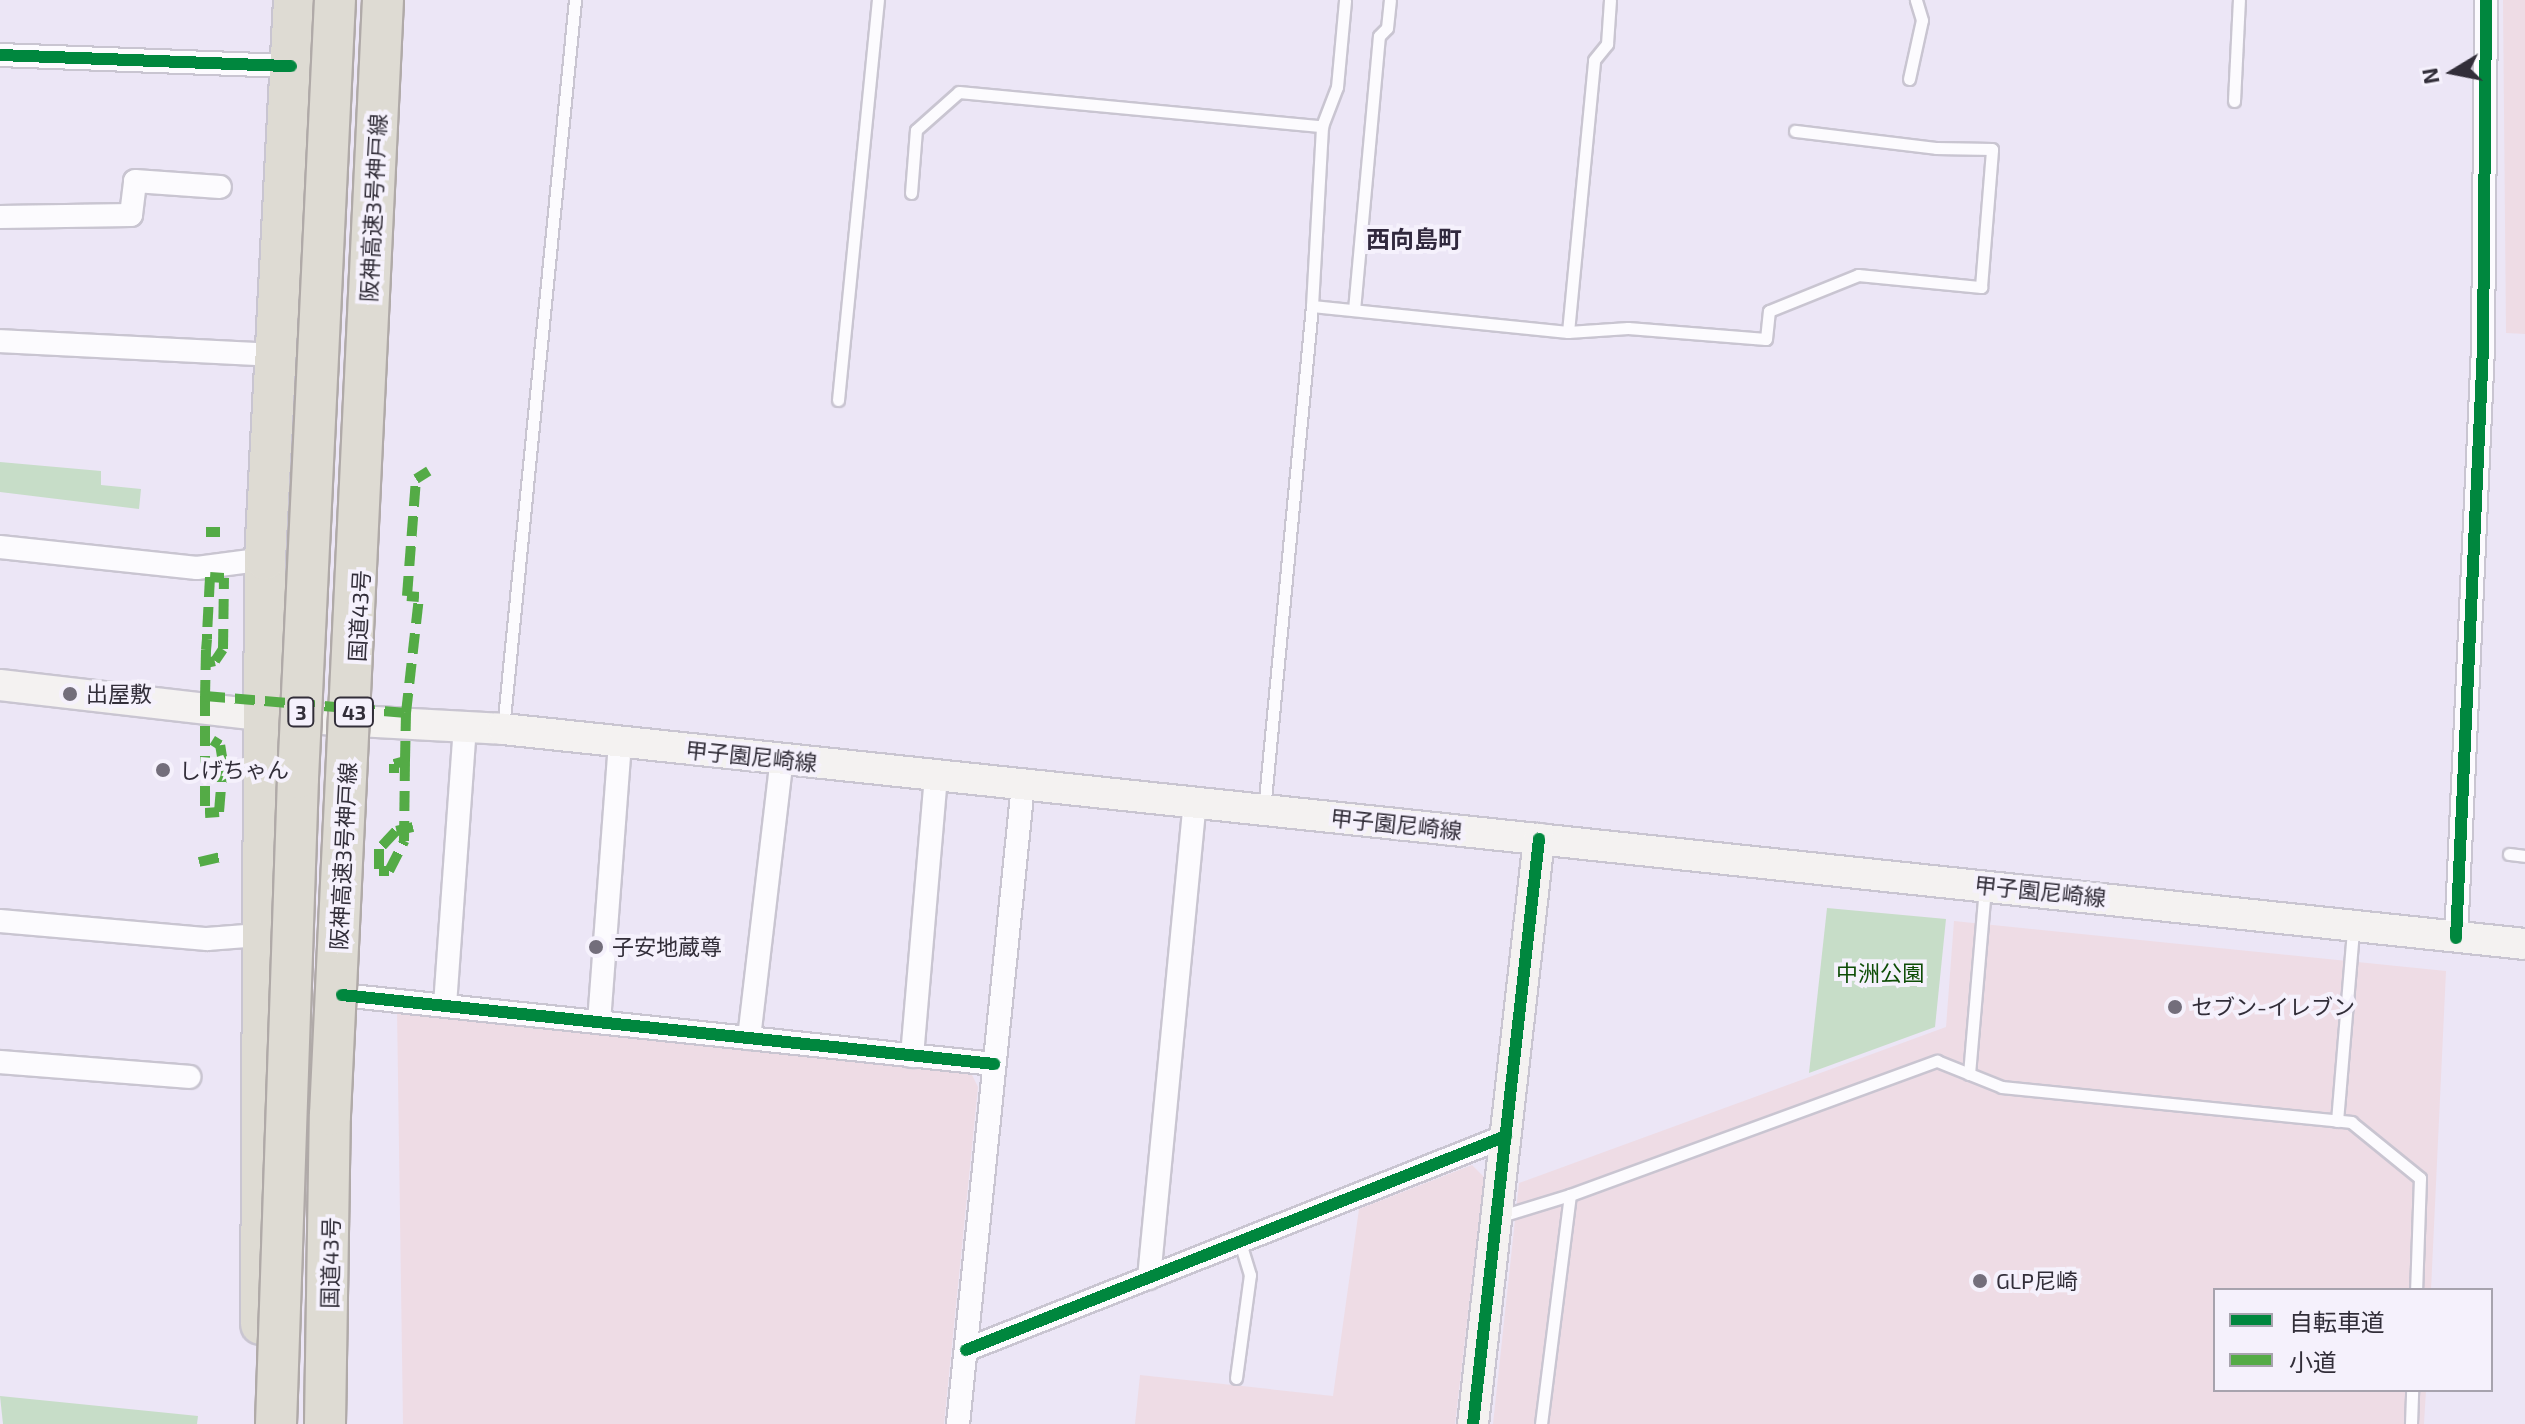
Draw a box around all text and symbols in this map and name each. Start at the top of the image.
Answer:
north arrow [2413,32,2493,112]
text: N [2415,66,2444,86]
street label: 阪神高速3号神戸線 [355,113,391,303]
district label: 西向島町 [1366,225,1462,253]
street label: 国道43号 [343,569,375,663]
place label: 出屋敷 [86,681,152,707]
marker: 出屋敷 [61,685,79,703]
road number: 3 [287,696,315,728]
road number: 43 [332,696,376,728]
street label: 甲子園尼崎線 [684,736,818,776]
place label: しげちゃん [179,757,289,783]
marker: しげちゃん [154,761,172,779]
street label: 阪神高速3号神戸線 [325,761,361,951]
street label: 甲子園尼崎線 [1329,804,1463,844]
street label: 甲子園尼崎線 [1973,871,2107,911]
place label: 子安地蔵尊 [612,934,722,960]
marker: 子安地蔵尊 [587,938,605,956]
park label: 中洲公園 [1836,960,1924,986]
place label: セブン-イレブン [2191,994,2355,1020]
marker: セブン-イレブン [2166,998,2184,1016]
street label: 国道43号 [316,1217,344,1309]
place label: GLP尼崎 [1996,1268,2078,1294]
marker: GLP尼崎 [1971,1272,1989,1290]
legend [2213,1288,2493,1392]
text: 自転車道 [2289,1307,2385,1336]
text: 小道 [2289,1347,2337,1376]

